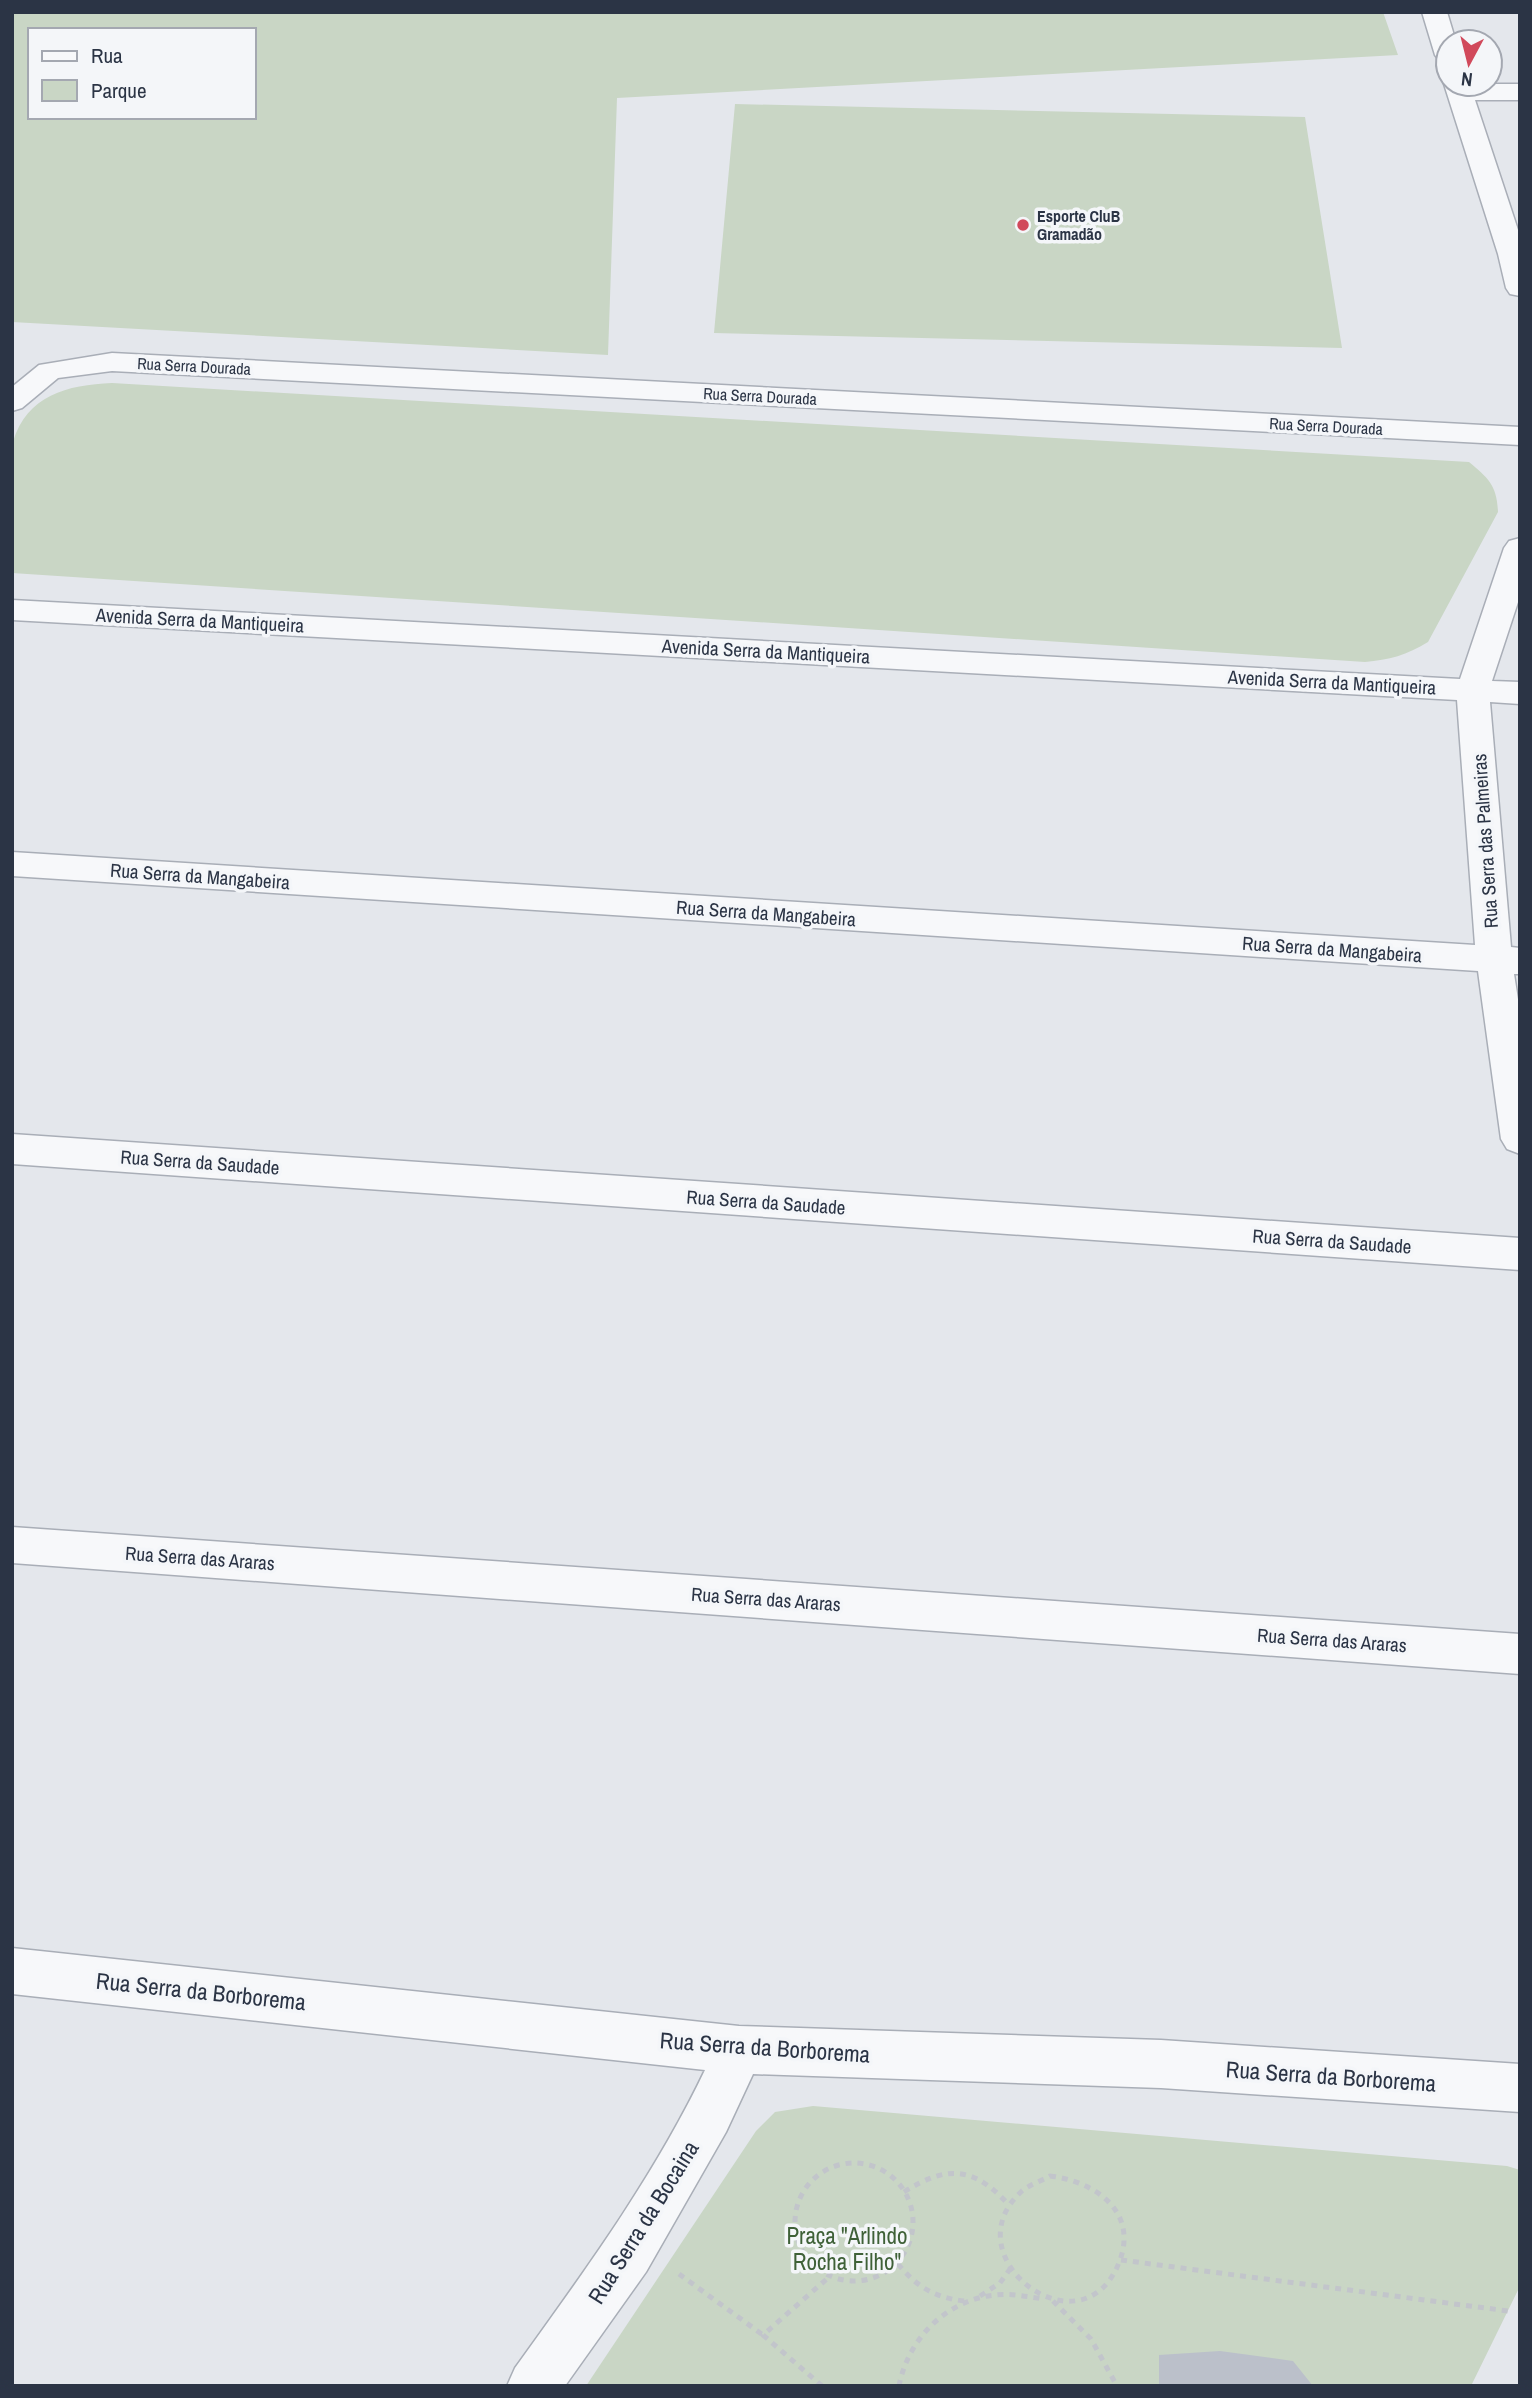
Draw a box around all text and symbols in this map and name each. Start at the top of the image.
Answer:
legend [28,28,256,119]
north arrow [1434,28,1504,98]
text: Rua [91,41,123,70]
text: N [1460,66,1474,93]
text: Parque [91,76,147,105]
place label: Esporte CluB Gramadão [1037,205,1120,245]
marker: Esporte CluB Gramadão [1015,217,1031,233]
street label: Rua Serra Dourada [137,352,252,380]
street label: Rua Serra Dourada [703,382,818,410]
street label: Rua Serra Dourada [1269,412,1384,440]
street label: Avenida Serra da Mantiqueira [94,602,305,638]
street label: Avenida Serra da Mantiqueira [660,633,871,669]
street label: Avenida Serra da Mantiqueira [1226,664,1437,700]
street label: Rua Serra das Palmeiras [1466,753,1504,929]
street label: Rua Serra da Mangabeira [109,857,291,895]
street label: Rua Serra da Mangabeira [675,894,857,932]
street label: Rua Serra da Mangabeira [1241,930,1423,968]
street label: Rua Serra da Saudade [120,1143,280,1181]
street label: Rua Serra da Saudade [686,1183,846,1221]
street label: Rua Serra da Saudade [1252,1222,1412,1260]
street label: Rua Serra das Araras [124,1540,276,1576]
street label: Rua Serra das Araras [690,1581,842,1617]
street label: Rua Serra das Araras [1256,1622,1408,1658]
street label: Rua Serra da Borborema [95,1965,308,2017]
street label: Rua Serra da Borborema [659,2024,872,2070]
street label: Rua Serra da Borborema [1225,2053,1438,2099]
street label: Rua Serra da Bocaina [580,2134,706,2309]
park label: Praça "Arlindo Rocha Filho" [787,2220,907,2277]

